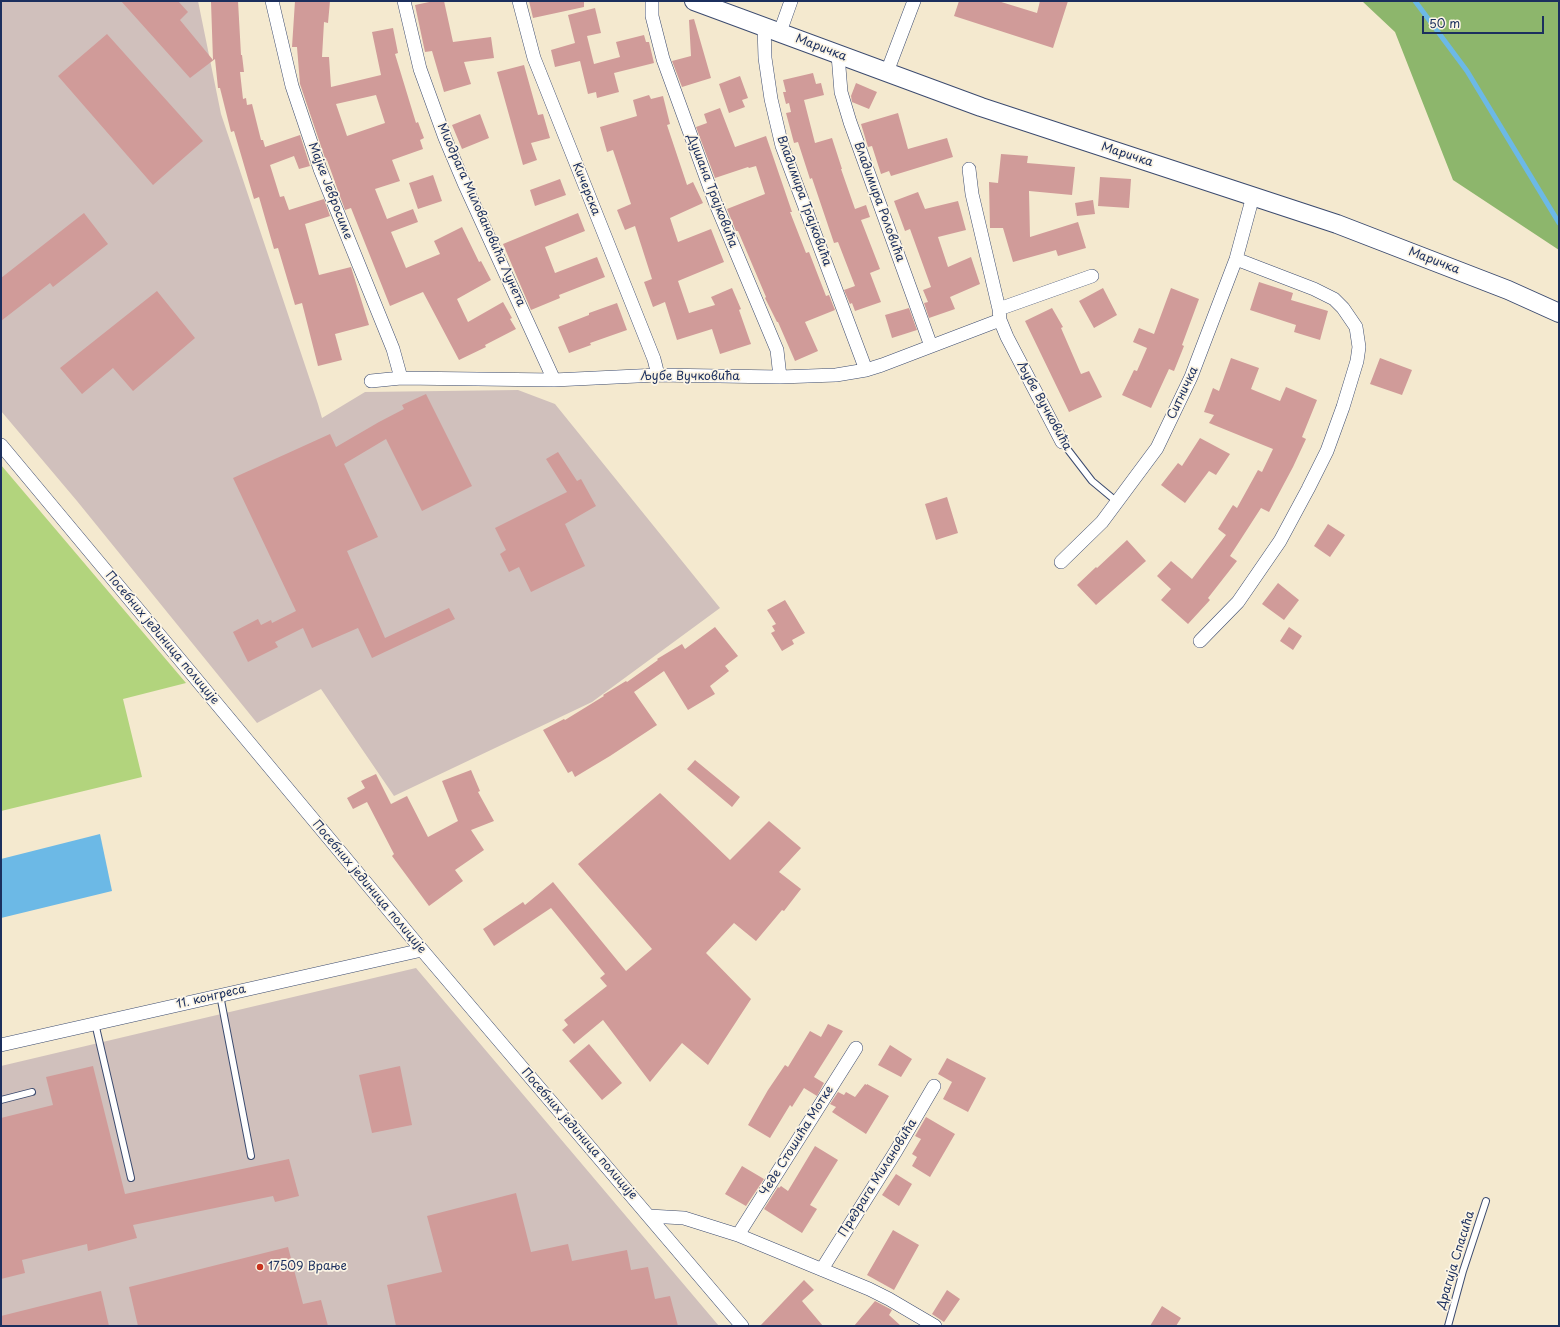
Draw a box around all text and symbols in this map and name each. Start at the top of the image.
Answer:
scale bar [1424,8,1546,34]
text: 50 m [1429,14,1460,32]
street label: Маричка [793,32,849,64]
street label: Миодрага Миловановића Лунета [434,121,528,309]
street label: Душана Трајковића [684,132,740,250]
street label: Владимира Трајковића [774,134,834,268]
street label: Мајке Јевросиме [305,140,355,242]
street label: Владимира Роловића [851,140,907,264]
street label: Маричка [1099,140,1155,170]
street label: Кичерска [569,160,603,218]
street label: Маричка [1406,245,1462,277]
street label: Љубе Вучковића [1014,359,1074,453]
street label: Ситничка [1165,364,1201,422]
street label: Љубе Вучковића [640,370,740,384]
street label: Посебних јединица полиције [102,568,222,708]
street label: Посебних јединица полиције [309,817,429,957]
street label: 11. конгреса [175,982,247,1012]
street label: Посебних јединица полиције [518,1065,640,1203]
street label: Чеде Стошића Мотке [757,1083,837,1199]
street label: Предрага Милановића [836,1116,920,1240]
street label: Драгија Спасића [1434,1209,1478,1311]
place label: 17509 Врање [268,1260,347,1274]
marker: 17509 Врање [255,1262,265,1272]

